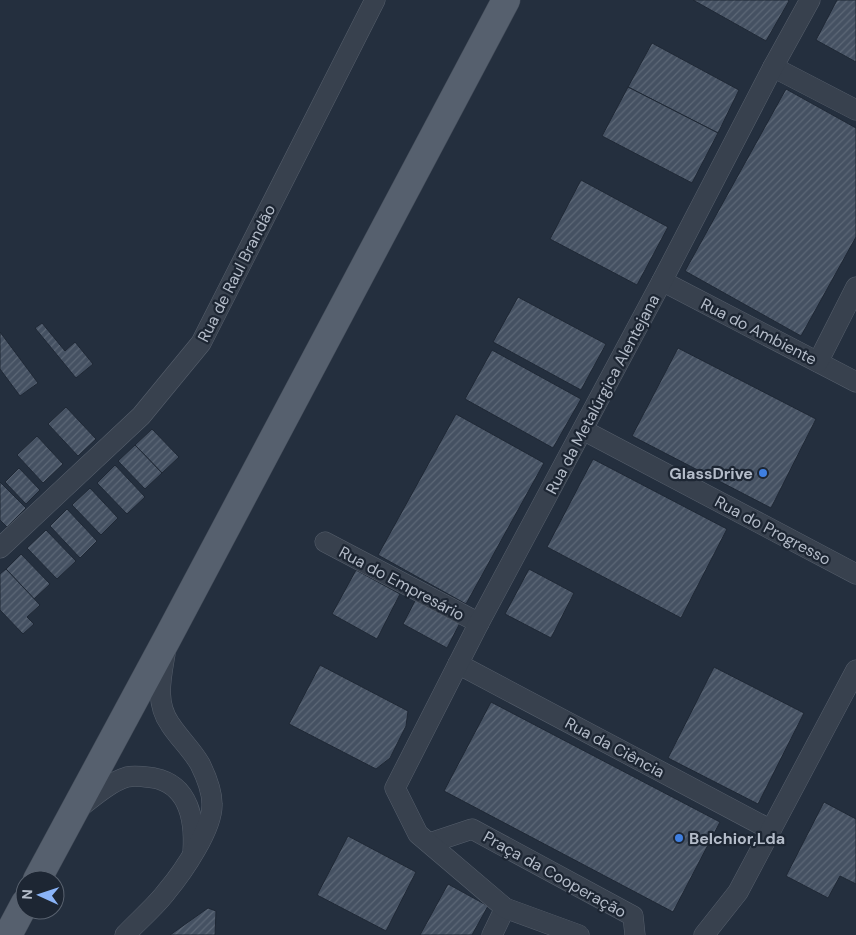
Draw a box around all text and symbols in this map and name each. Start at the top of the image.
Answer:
street label: Rua de Raul Brandão [193,201,280,346]
street label: Rua da Metalúrgica Alentejana [541,291,664,498]
street label: Rua do Ambiente [697,293,820,370]
place label: GlassDrive [669,463,753,484]
marker: GlassDrive [757,467,769,479]
street label: Rua do Progresso [711,491,834,570]
street label: Rua do Empresário [335,541,468,625]
street label: Rua da Ciência [561,712,668,783]
street label: Praça da Cooperação [479,826,630,923]
place label: Belchior,Lda [689,828,785,849]
marker: Belchior,Lda [673,832,685,844]
north arrow [15,870,65,920]
text: N [18,889,36,900]

